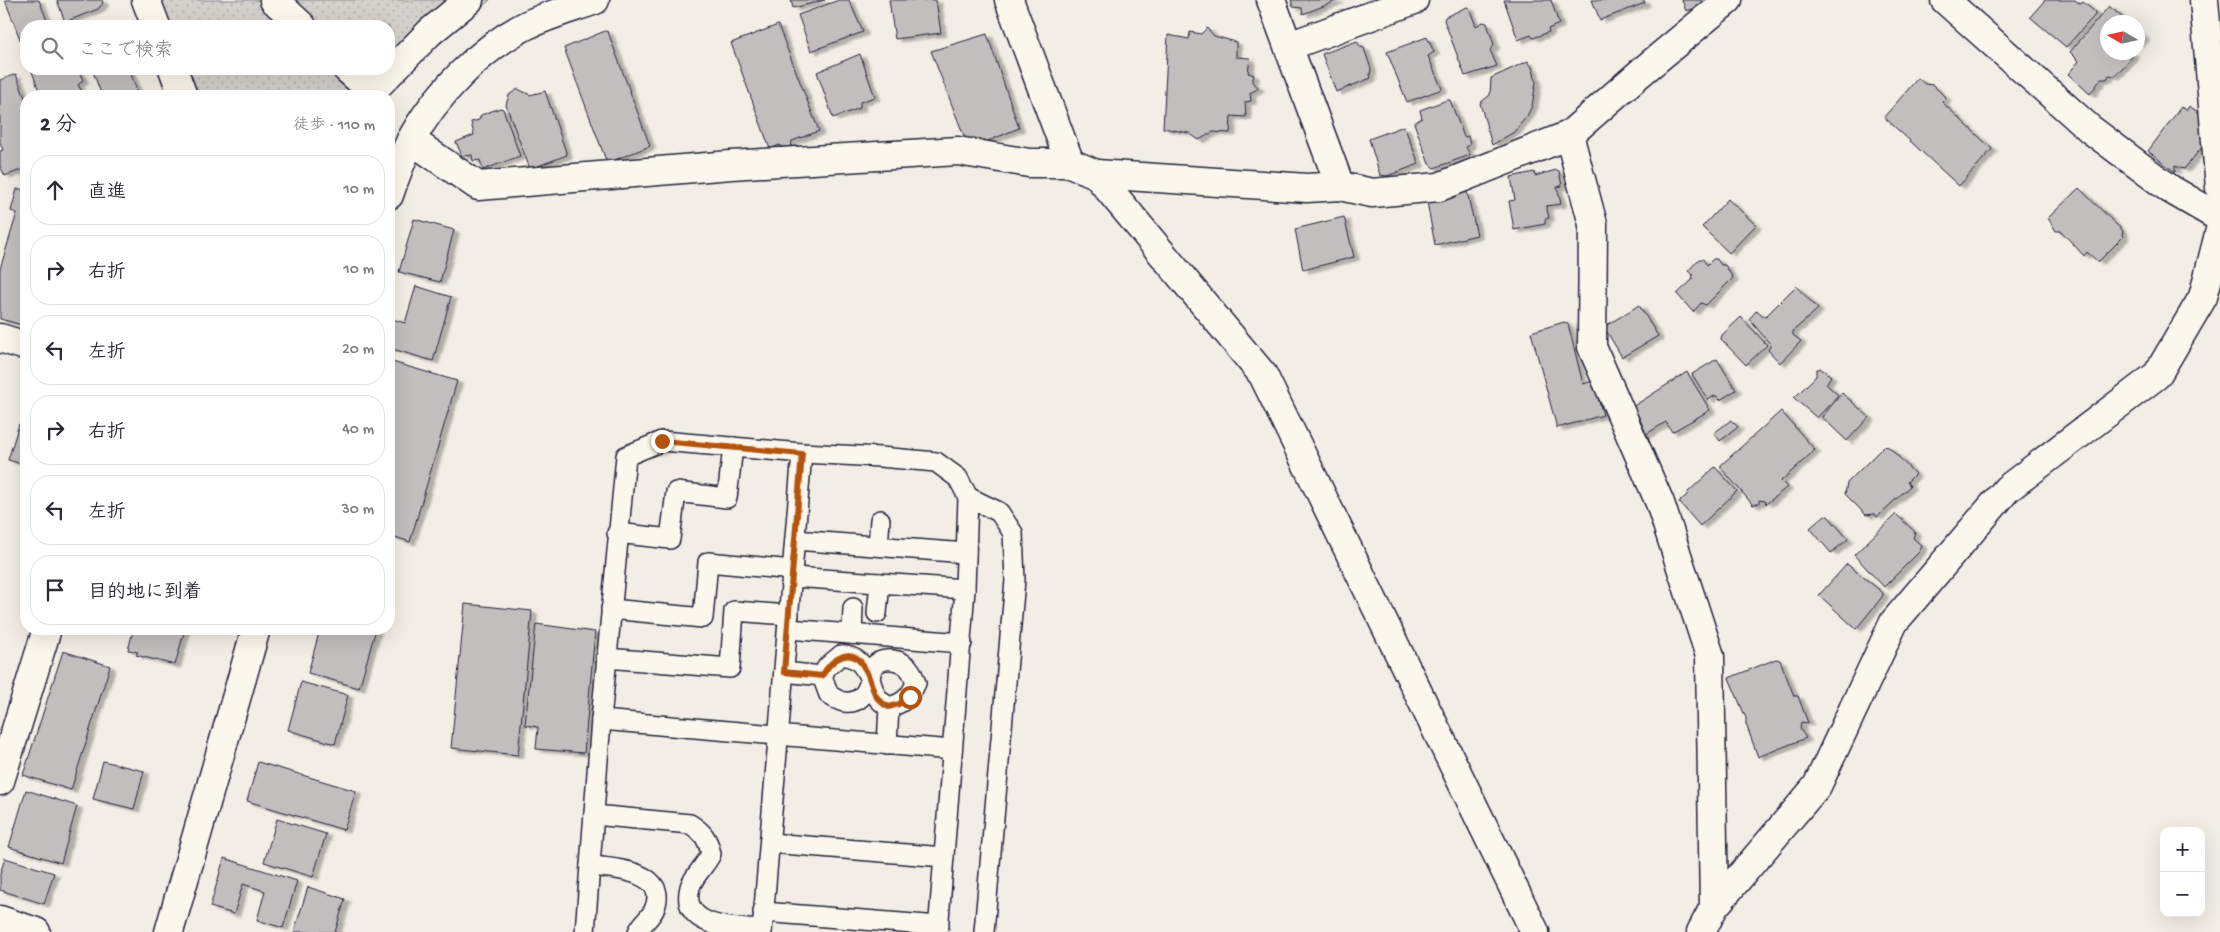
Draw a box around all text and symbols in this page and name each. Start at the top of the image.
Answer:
north arrow [2100,15,2145,60]
search box [20,20,395,75]
icon: search [38,34,66,62]
text: ここで検索 [78,40,173,63]
text: 2 分 [40,114,76,139]
text: 徒歩 · 110 m [293,117,375,136]
icon: ahead [41,176,69,204]
text: 10 m [343,181,374,200]
text: 直進 [88,182,126,205]
icon: right [41,256,69,284]
text: 10 m [343,261,374,280]
text: 右折 [88,262,126,285]
icon: left [41,336,69,364]
text: 20 m [342,341,374,360]
text: 左折 [88,342,126,365]
icon: right [41,416,69,444]
text: 40 m [342,421,374,440]
text: 右折 [88,422,126,445]
route end [651,430,674,453]
icon: left [41,496,69,524]
text: 30 m [341,501,374,520]
text: 左折 [88,502,126,525]
icon: arrive [41,576,69,604]
text: 目的地に到着 [88,582,202,605]
route start [899,686,922,709]
map controls [2160,827,2205,917]
button: + [2160,827,2205,872]
button: − [2160,872,2205,917]

